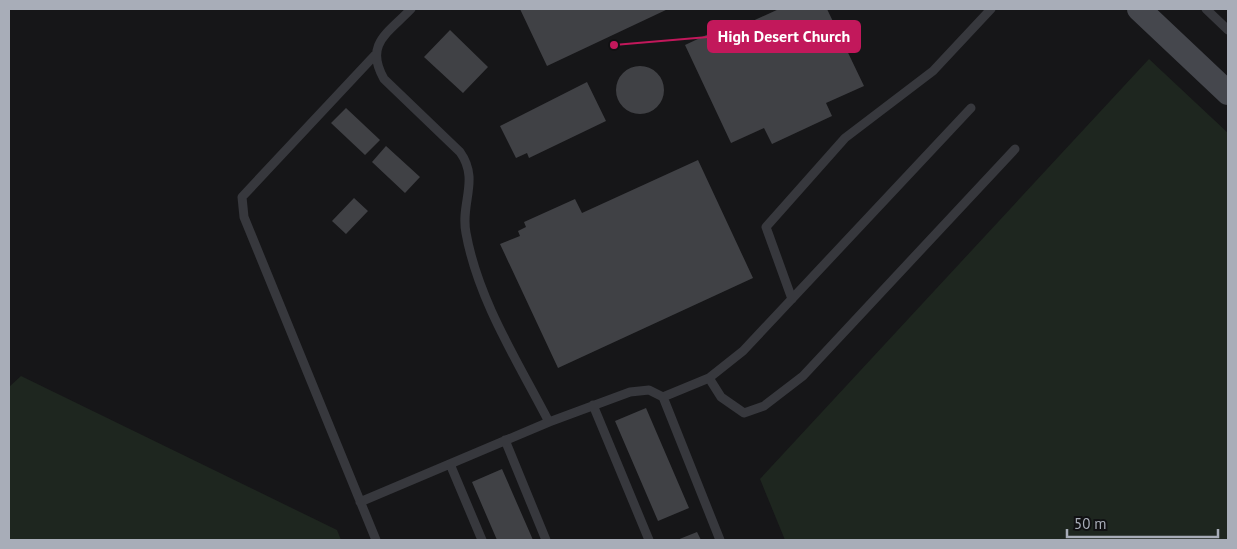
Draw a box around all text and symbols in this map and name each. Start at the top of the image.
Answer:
callout: High Desert Church [708,21,860,52]
text: High Desert Church [718,26,850,46]
scale bar [1067,506,1218,538]
text: 50 m [1074,514,1107,533]

